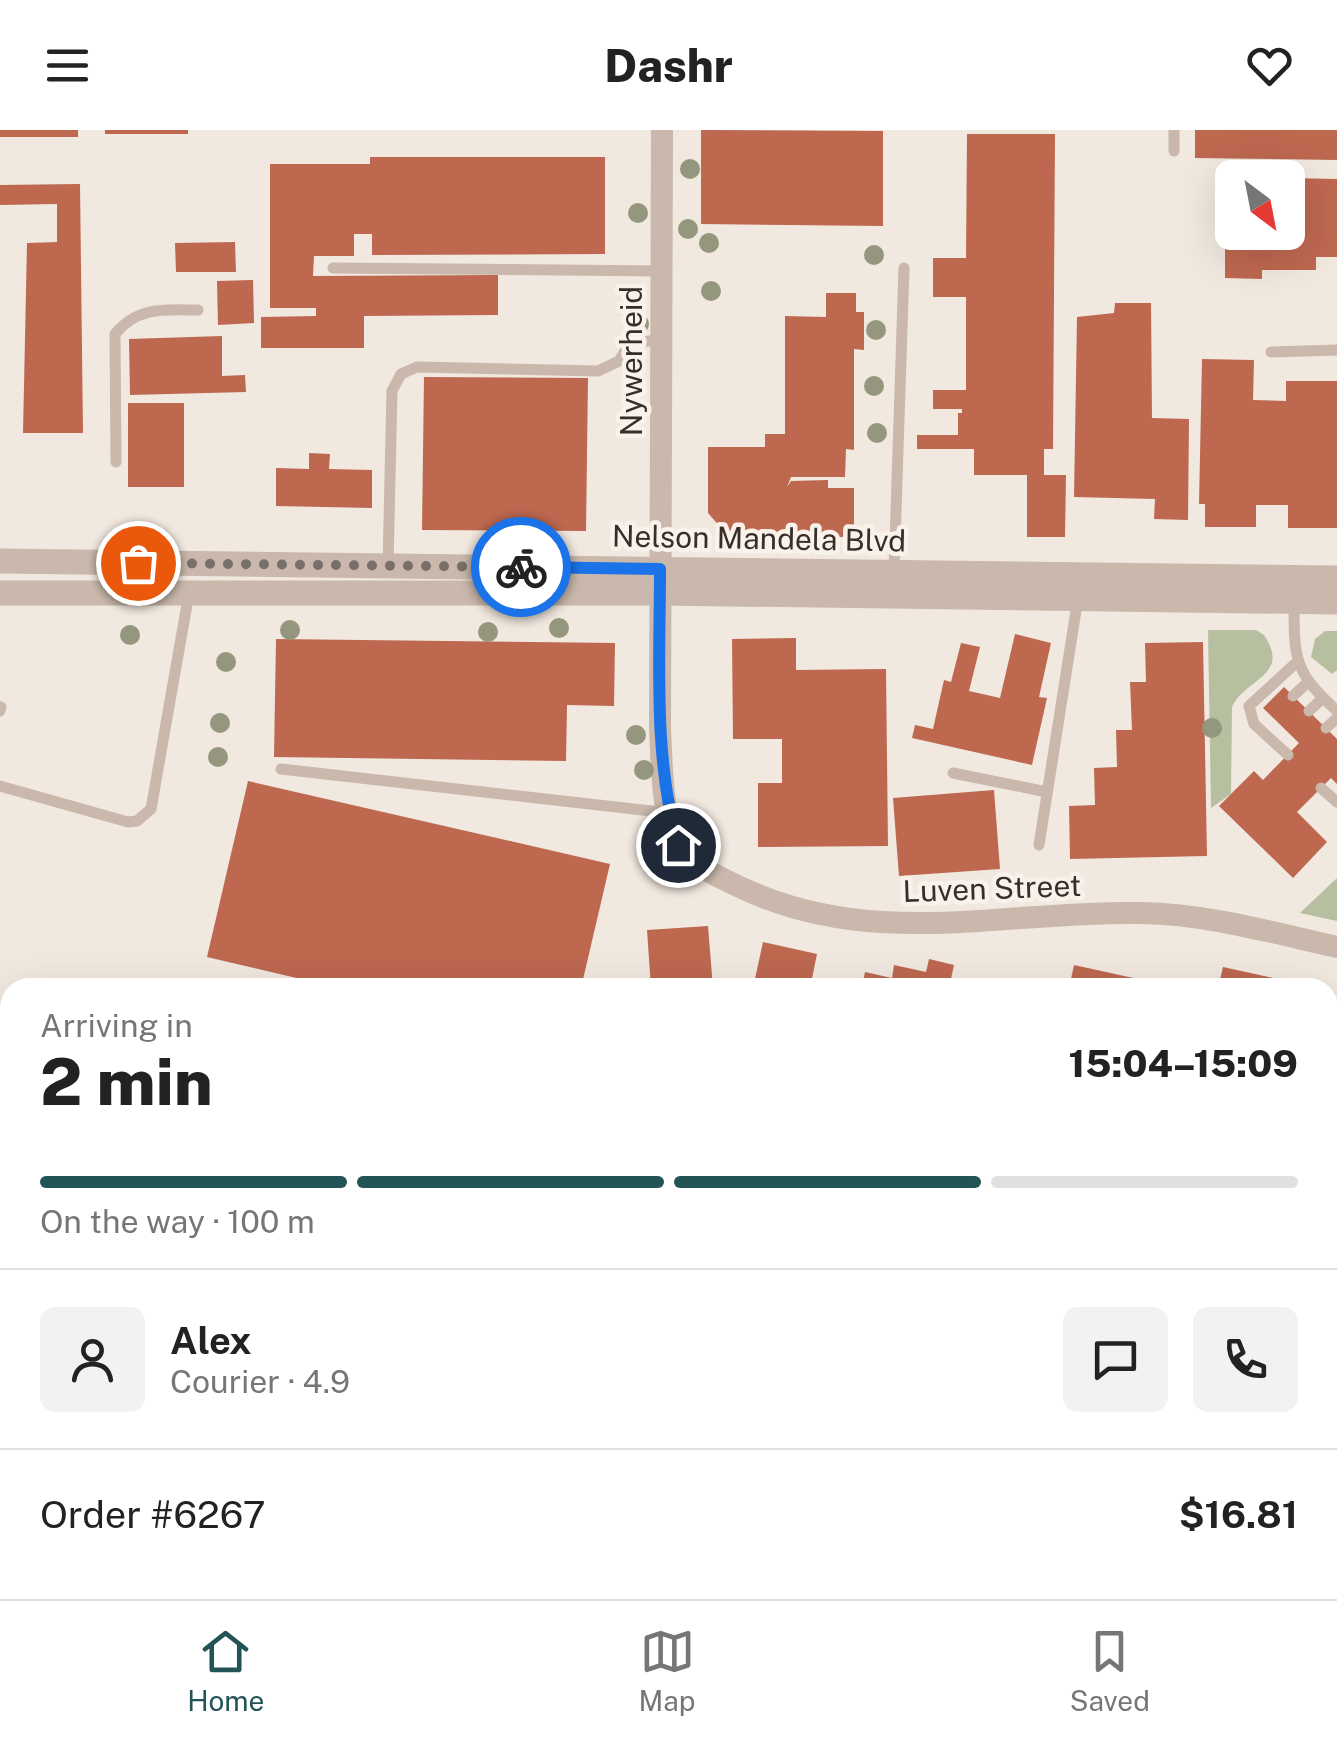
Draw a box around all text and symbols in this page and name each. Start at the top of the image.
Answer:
icon: menu [40,38,95,93]
icon: heart [1242,38,1297,93]
text: Dashr [604,39,733,92]
north arrow [1215,160,1305,250]
map controls [1215,160,1305,250]
street label: Nywerheid [613,286,649,436]
courier [471,517,571,617]
street label: Nelson Mandela Blvd [612,517,906,559]
pin [96,521,181,606]
icon: bag [111,536,166,591]
icon: bike [494,540,549,595]
pin [636,803,721,888]
icon: home [651,818,706,873]
street label: Luven Street [902,867,1082,909]
text: Arriving in [40,1007,193,1044]
text: 15:04–15:09 [1069,1041,1298,1086]
text: 2 min [40,1043,213,1120]
text: On the way · 100 m [40,1203,315,1240]
button: person [40,1307,145,1412]
button: chat [1063,1307,1168,1412]
button: phone [1193,1307,1298,1412]
text: Alex [170,1318,252,1363]
text: Courier · 4.9 [170,1363,350,1400]
text: Order #6267 [40,1492,265,1537]
text: $16.81 [1179,1492,1298,1537]
tab: Home [187,1624,264,1717]
tab: Map [639,1624,695,1717]
tab: Saved [1070,1624,1150,1717]

